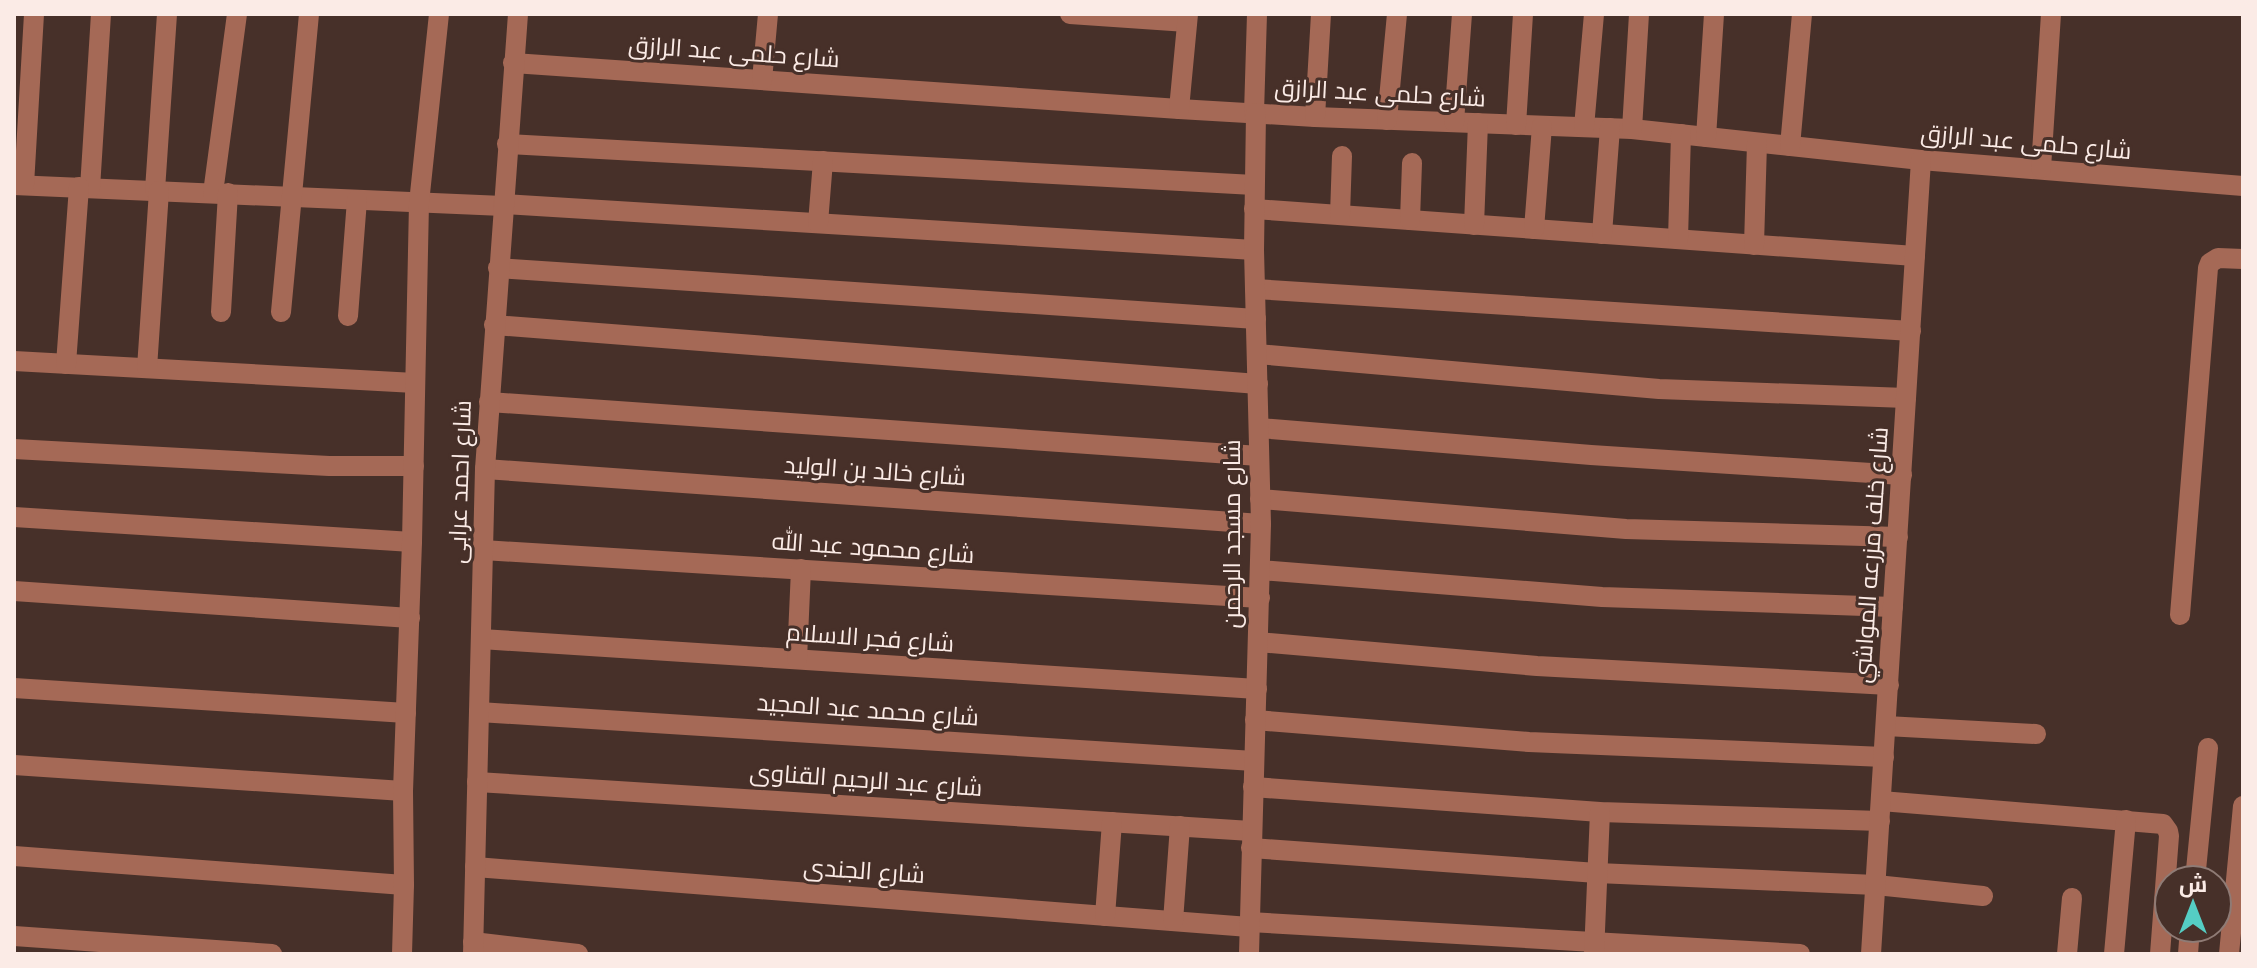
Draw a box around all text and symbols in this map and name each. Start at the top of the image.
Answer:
street label: شارع حلمى عبد الرازق [627,29,841,75]
street label: شارع حلمى عبد الرازق [1273,71,1487,115]
street label: شارع حلمى عبد الرازق [1919,117,2133,167]
street label: شارع احمد عرابى [441,400,479,564]
street label: شارع خلف مزرعه المواشي [1846,426,1898,684]
street label: شارع مسجد الرحمن [1216,439,1248,629]
street label: شارع خالد بن الوليد [783,449,967,493]
street label: شارع محمود عبد الله [771,525,975,571]
street label: شارع فجر الاسلام [785,616,955,660]
street label: شارع محمد عبد المجيد [756,686,980,734]
street label: شارع عبد الرحيم القناوى [748,756,984,804]
street label: شارع الجندى [802,851,926,891]
north arrow [2153,864,2233,944]
text: ش [2179,870,2207,898]

